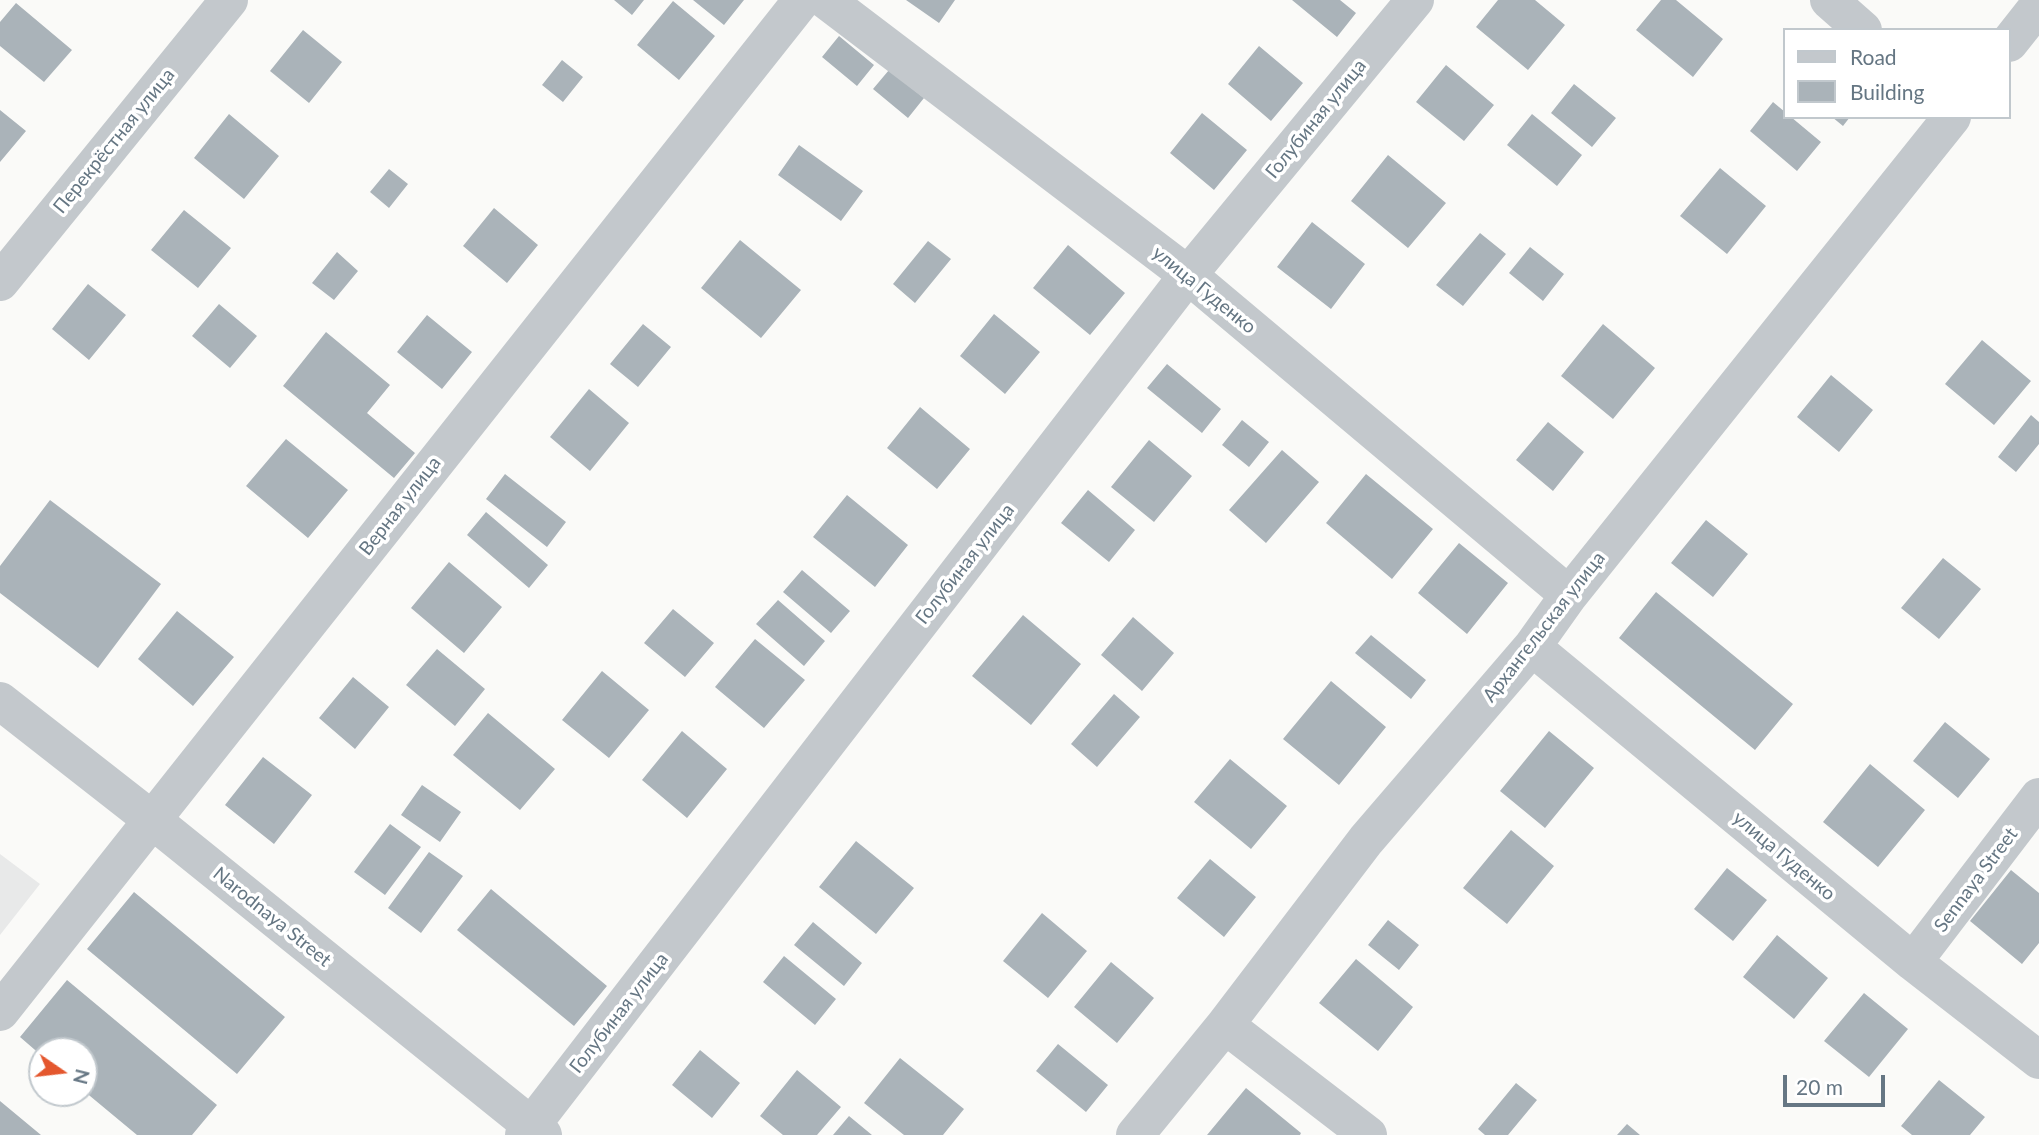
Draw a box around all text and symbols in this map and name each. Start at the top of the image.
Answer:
legend [1784,28,2011,119]
text: Road [1850,44,1897,69]
street label: Голубиная улица [1261,55,1371,183]
street label: Перекрёстная улица [49,64,179,218]
text: Building [1850,79,1925,104]
street label: улица Гуденко [1148,241,1260,339]
street label: Верная улица [354,452,446,560]
street label: Голубиная улица [911,499,1019,629]
street label: Архангельская улица [1478,547,1610,707]
street label: улица Гуденко [1728,807,1840,905]
street label: Sennaya Street [1929,823,2023,937]
street label: Narodnaya Street [208,862,336,972]
street label: Голубиная улица [565,948,673,1078]
north arrow [28,1037,98,1107]
scale bar [1787,1062,1888,1106]
text: N [69,1067,95,1087]
text: 20 m [1796,1074,1843,1099]

